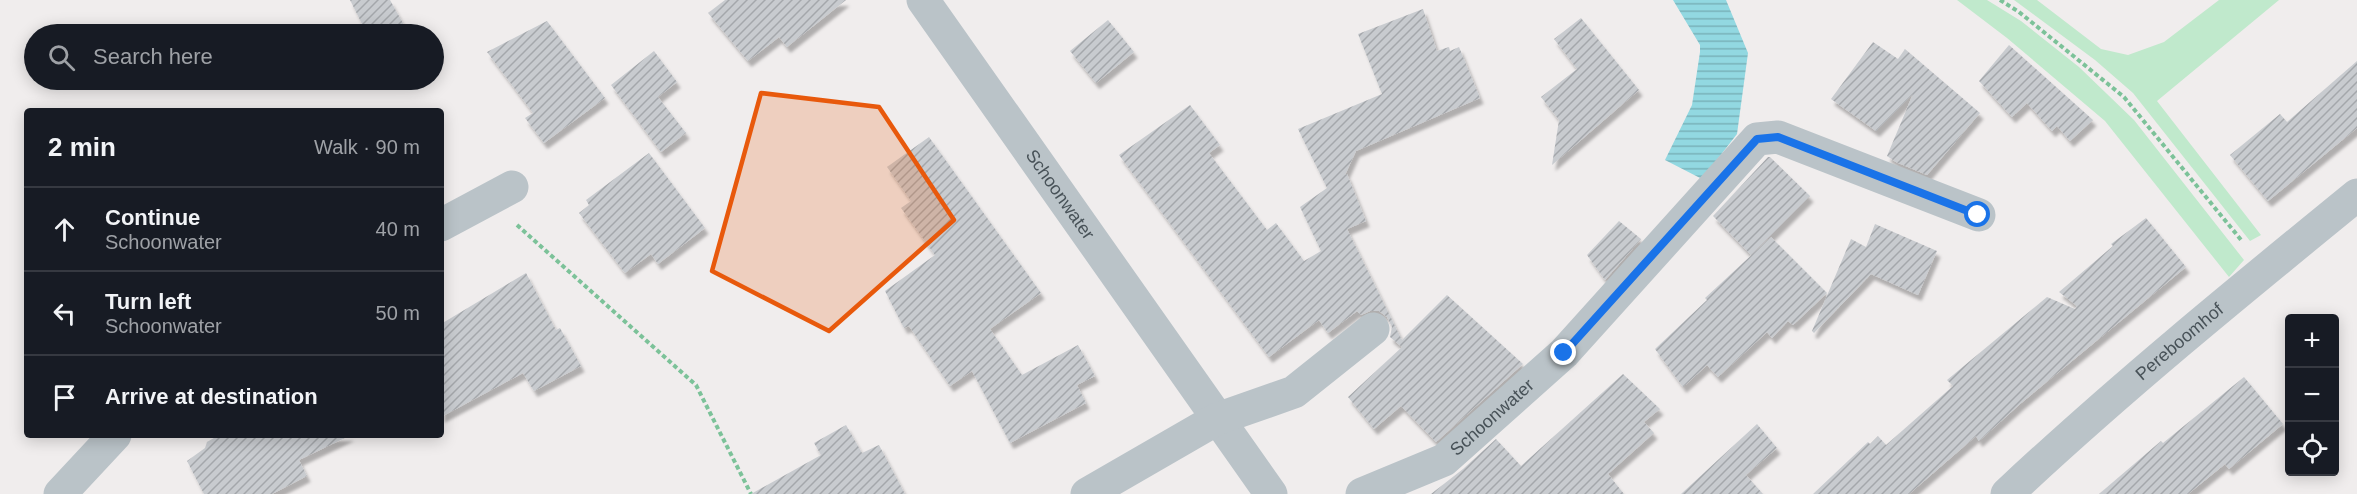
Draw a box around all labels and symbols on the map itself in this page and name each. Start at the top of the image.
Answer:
street label: Schoonwater [1022,146,1099,243]
route start [1964,201,1990,227]
street label: Pereboomhof [2132,299,2228,384]
route end [1550,339,1576,365]
street label: Schoonwater [1446,375,1538,460]

